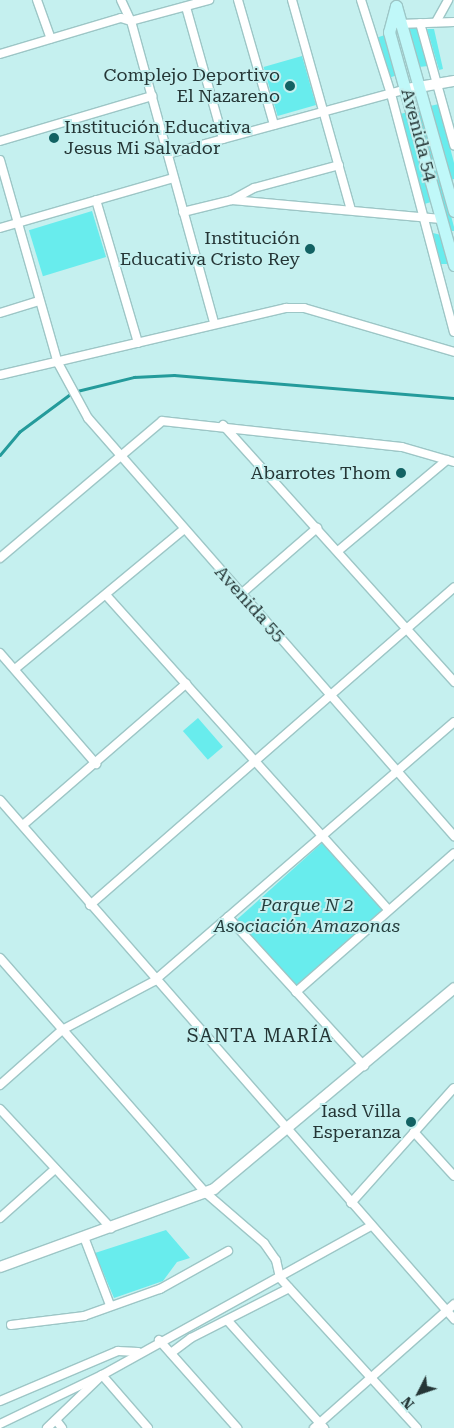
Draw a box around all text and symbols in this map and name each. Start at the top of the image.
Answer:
place label: Complejo Deportivo El Nazareno [103,65,280,108]
marker: Complejo Deportivo El Nazareno [284,80,296,92]
street label: Avenida 54 [396,86,442,184]
place label: Institución Educativa Jesus Mi Salvador [64,117,251,160]
marker: Institución Educativa Jesus Mi Salvador [48,132,60,144]
place label: Institución Educativa Cristo Rey [120,228,300,270]
marker: Institución Educativa Cristo Rey [304,243,316,255]
place label: Abarrotes Thom [251,462,391,484]
marker: Abarrotes Thom [395,467,407,479]
street label: Avenida 55 [210,561,290,647]
park label: Parque N 2 Asociación Amazonas [214,895,400,938]
district label: SANTA MARÍA [185,1025,335,1047]
place label: Iasd Villa Esperanza [312,1101,401,1144]
marker: Iasd Villa Esperanza [405,1116,417,1128]
north arrow [394,1368,444,1418]
text: N [398,1394,417,1412]

